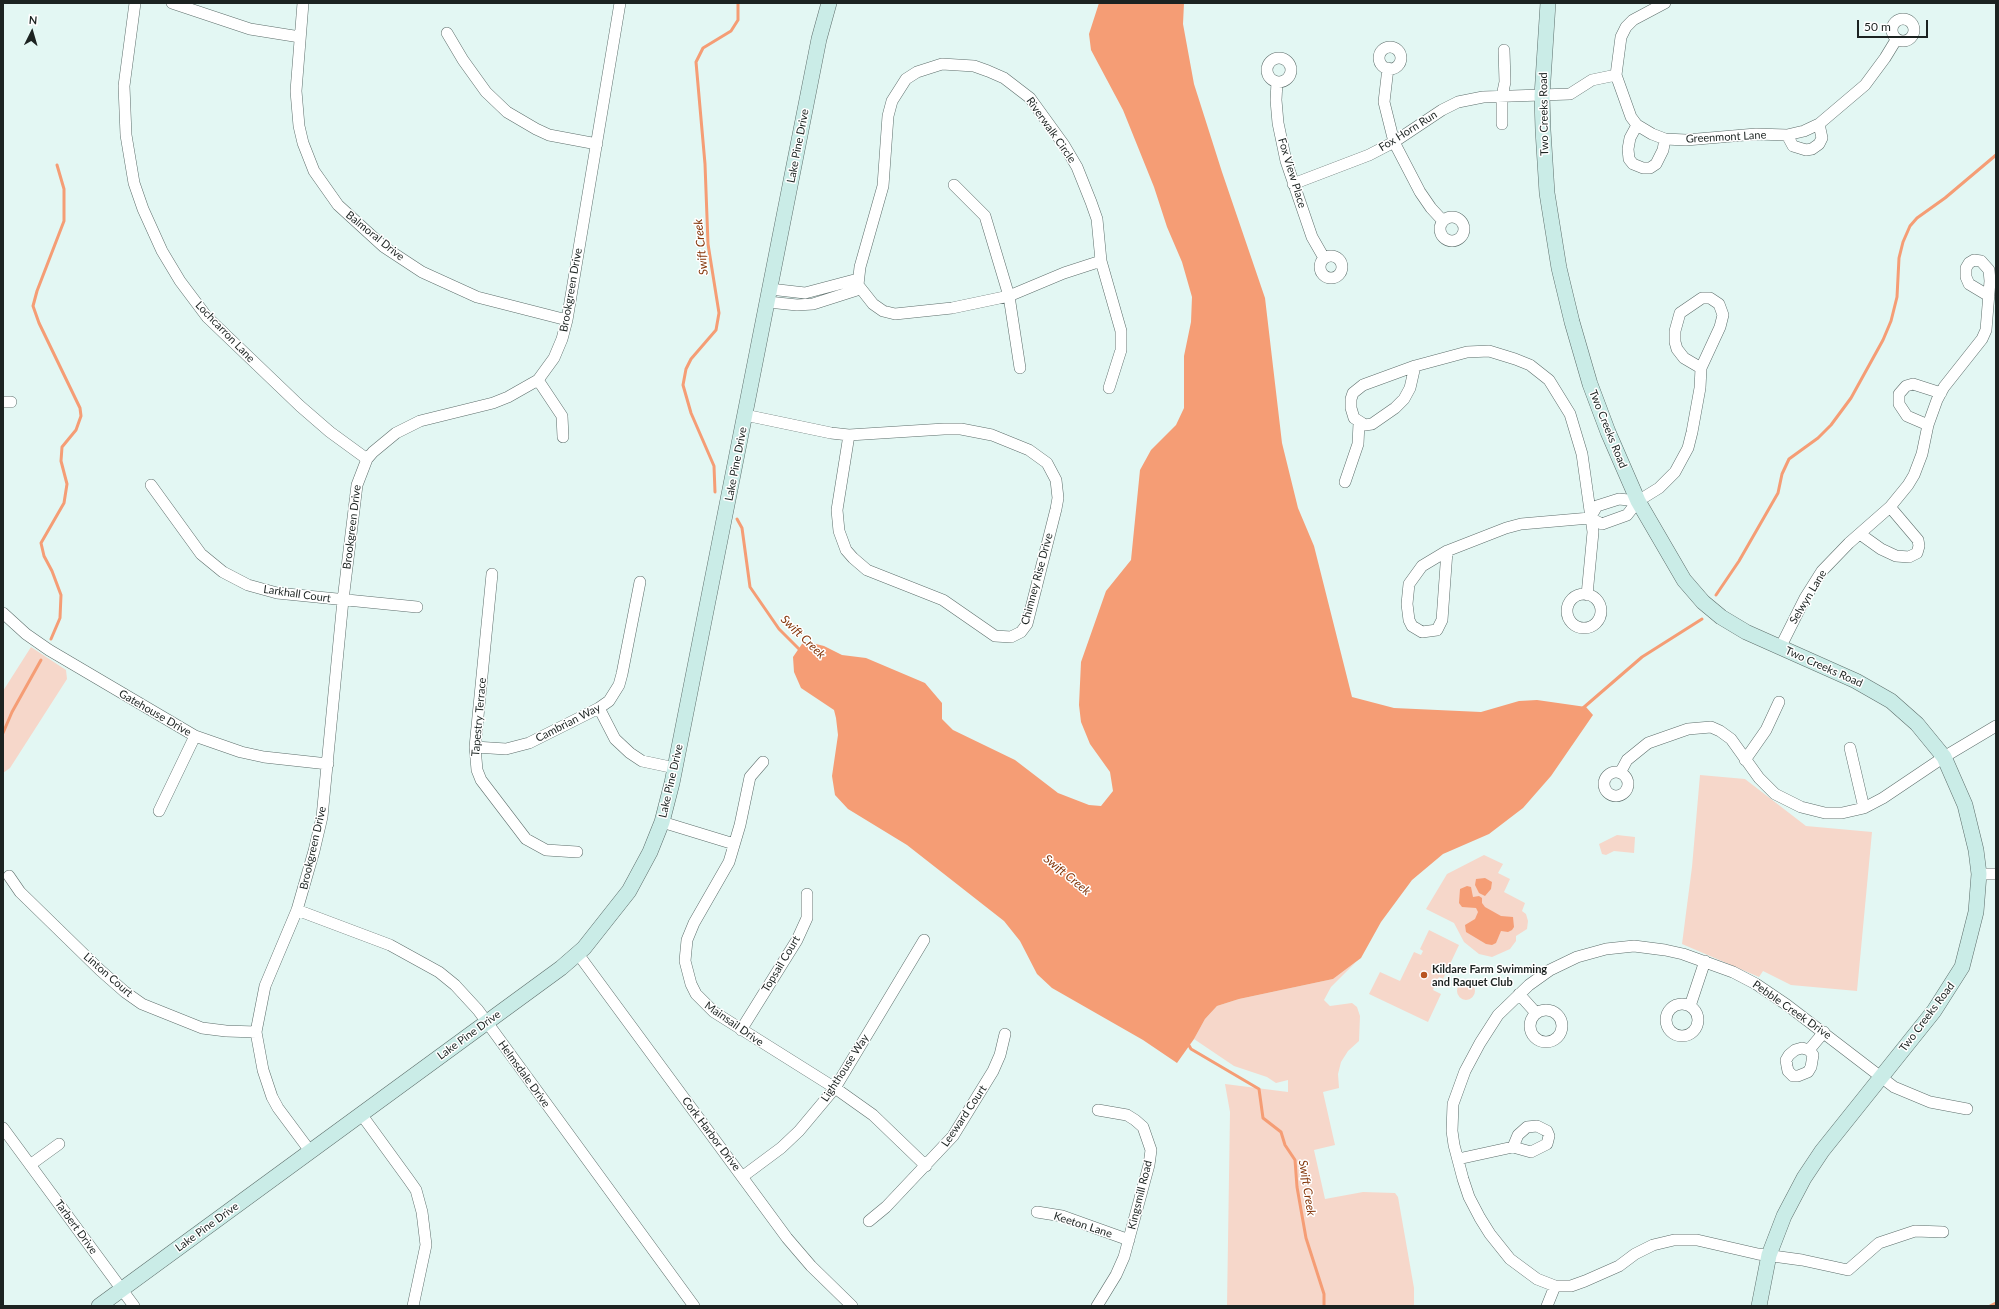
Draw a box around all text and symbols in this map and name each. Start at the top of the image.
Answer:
north arrow [12,12,52,52]
scale bar [1859,12,1930,38]
text: N [28,13,38,26]
text: 50 m [1864,19,1891,34]
street label: Two Creeks Road [1537,72,1551,156]
street label: Riverwalk Circle [1023,95,1079,165]
street label: Lake Pine Drive [784,108,812,184]
street label: Fox Horn Run [1376,108,1440,154]
street label: Greenmont Lane [1685,128,1767,146]
street label: Fox View Place [1275,136,1309,210]
street label: Balmoral Drive [343,208,407,264]
water label: Swift Creek [691,218,711,276]
street label: Brookgreen Drive [557,247,585,333]
street label: Lochcarron Lane [193,299,257,365]
street label: Two Creeks Road [1586,388,1630,470]
street label: Lake Pine Drive [722,426,750,502]
street label: Brookgreen Drive [340,484,364,570]
street label: Chimney Rise Drive [1018,532,1056,626]
street label: Selwyn Lane [1787,568,1829,626]
street label: Larkhall Court [262,583,332,605]
water label: Swift Creek [778,612,828,662]
street label: Two Creeks Road [1783,644,1865,690]
street label: Tapestry Terrace [469,677,489,757]
street label: Gatehouse Drive [117,687,193,739]
street label: Cambrian Way [533,701,603,745]
street label: Lake Pine Drive [656,743,686,819]
street label: Brookgreen Drive [297,805,329,891]
water label: Swift Creek [1041,852,1093,898]
street label: Topsail Court [759,933,803,995]
street label: Linton Court [81,950,135,1000]
place label: Kildare Farm Swimming and Raquet Club [1432,962,1547,988]
marker: Kildare Farm Swimming and Raquet Club [1419,970,1429,980]
street label: Pebble Creek Drive [1750,978,1834,1042]
street label: Two Creeks Road [1897,980,1957,1054]
street label: Mainsail Drive [702,999,766,1049]
street label: Lake Pine Drive [435,1008,503,1062]
street label: Lighthouse Way [818,1032,872,1104]
street label: Helmsdale Drive [495,1038,553,1110]
street label: Leeward Court [939,1083,989,1149]
street label: Cork Harbor Drive [679,1094,743,1174]
street label: Kingsmill Road [1125,1159,1155,1231]
water label: Swift Creek [1295,1159,1319,1217]
street label: Tarbert Drive [52,1197,100,1257]
street label: Lake Pine Drive [173,1200,241,1254]
street label: Keeton Lane [1052,1209,1114,1241]

